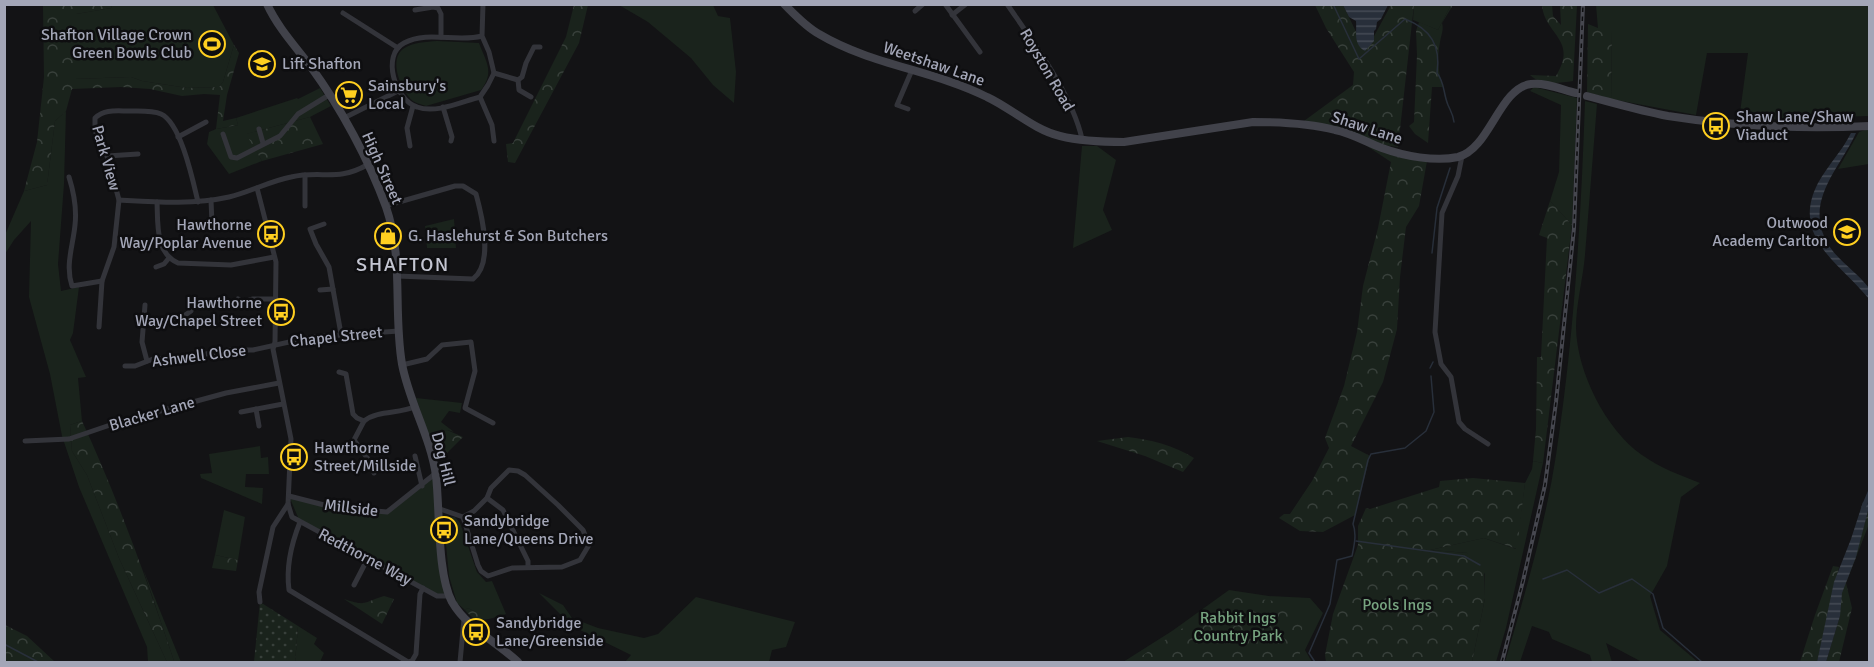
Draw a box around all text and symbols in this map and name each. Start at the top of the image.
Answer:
place label: Shafton Village Crown Green Bowls Club [41,25,192,63]
street label: Royston Road [1015,25,1079,115]
sports icon: Shafton Village Crown Green Bowls Club [197,29,227,59]
street label: Weetshaw Lane [880,37,988,91]
school or university icon: Lift Shafton [247,49,277,79]
place label: Lift Shafton [282,54,361,74]
place label: Sainsbury's Local [368,76,446,114]
supermarket icon: Sainsbury's Local [334,80,364,110]
street label: Shaw Lane [1329,107,1405,149]
place label: Shaw Lane/Shaw Viaduct [1736,107,1854,145]
bus stop icon: Shaw Lane/Shaw Viaduct [1701,111,1731,141]
street label: Park View [87,123,125,193]
street label: High Street [357,129,407,208]
place label: Outwood Academy Carlton [1712,213,1828,251]
place label: Hawthorne Way/Poplar Avenue [120,215,252,253]
school or university icon: Outwood Academy Carlton [1832,217,1862,247]
bus stop icon: Hawthorne Way/Poplar Avenue [256,219,286,249]
shop icon: G. Haslehurst & Son Butchers [373,221,403,251]
place label: G. Haslehurst & Son Butchers [408,226,608,246]
district label: SHAFTON [356,252,450,277]
place label: Hawthorne Way/Chapel Street [135,293,262,331]
bus stop icon: Hawthorne Way/Chapel Street [266,297,296,327]
street label: Chapel Street [289,322,384,352]
street label: Ashwell Close [151,340,247,372]
street label: Blacker Lane [107,392,197,436]
street label: Dog Hill [427,430,459,488]
place label: Hawthorne Street/Millside [314,438,417,476]
bus stop icon: Hawthorne Street/Millside [279,442,309,472]
street label: Millside [323,495,379,521]
place label: Sandybridge Lane/Queens Drive [464,511,594,549]
bus stop icon: Sandybridge Lane/Queens Drive [429,515,459,545]
street label: Redthorne Way [315,524,416,590]
park label: Pools Ings [1362,595,1432,615]
park label: Rabbit Ings Country Park [1194,608,1283,646]
place label: Sandybridge Lane/Greenside [496,613,604,651]
bus stop icon: Sandybridge Lane/Greenside [461,617,491,647]

